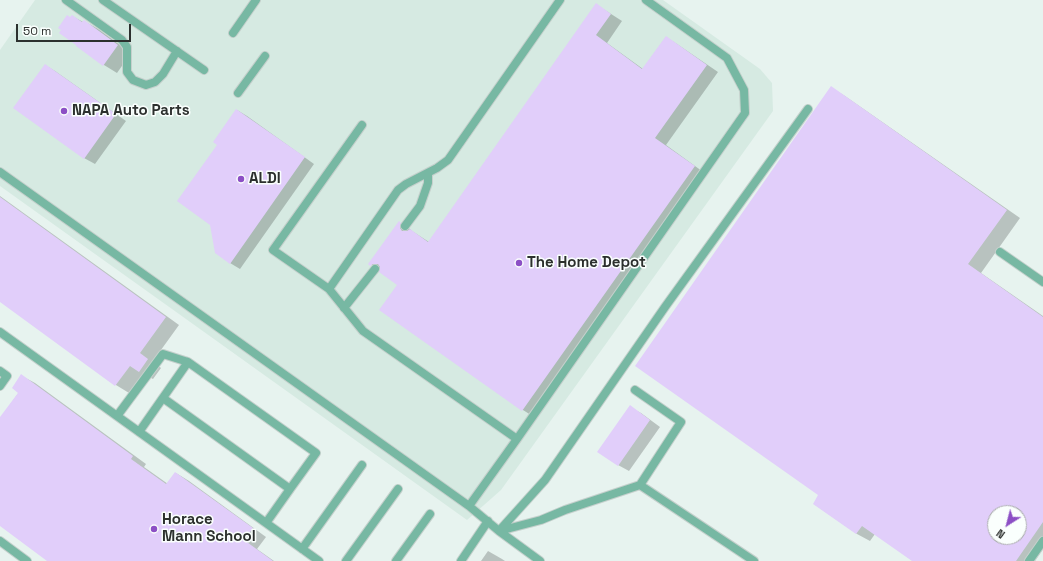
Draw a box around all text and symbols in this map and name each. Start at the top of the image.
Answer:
scale bar [18,16,133,42]
text: 50 m [23,23,51,39]
place label: NAPA Auto Parts [72,102,190,120]
marker: NAPA Auto Parts [59,106,69,116]
place label: ALDI [249,170,281,188]
marker: ALDI [236,174,246,184]
place label: The Home Depot [527,254,646,272]
marker: The Home Depot [514,258,524,268]
north arrow [987,505,1027,545]
place label: Horace Mann School [162,511,256,546]
marker: Horace Mann School [149,524,159,534]
text: N [993,526,1008,542]

